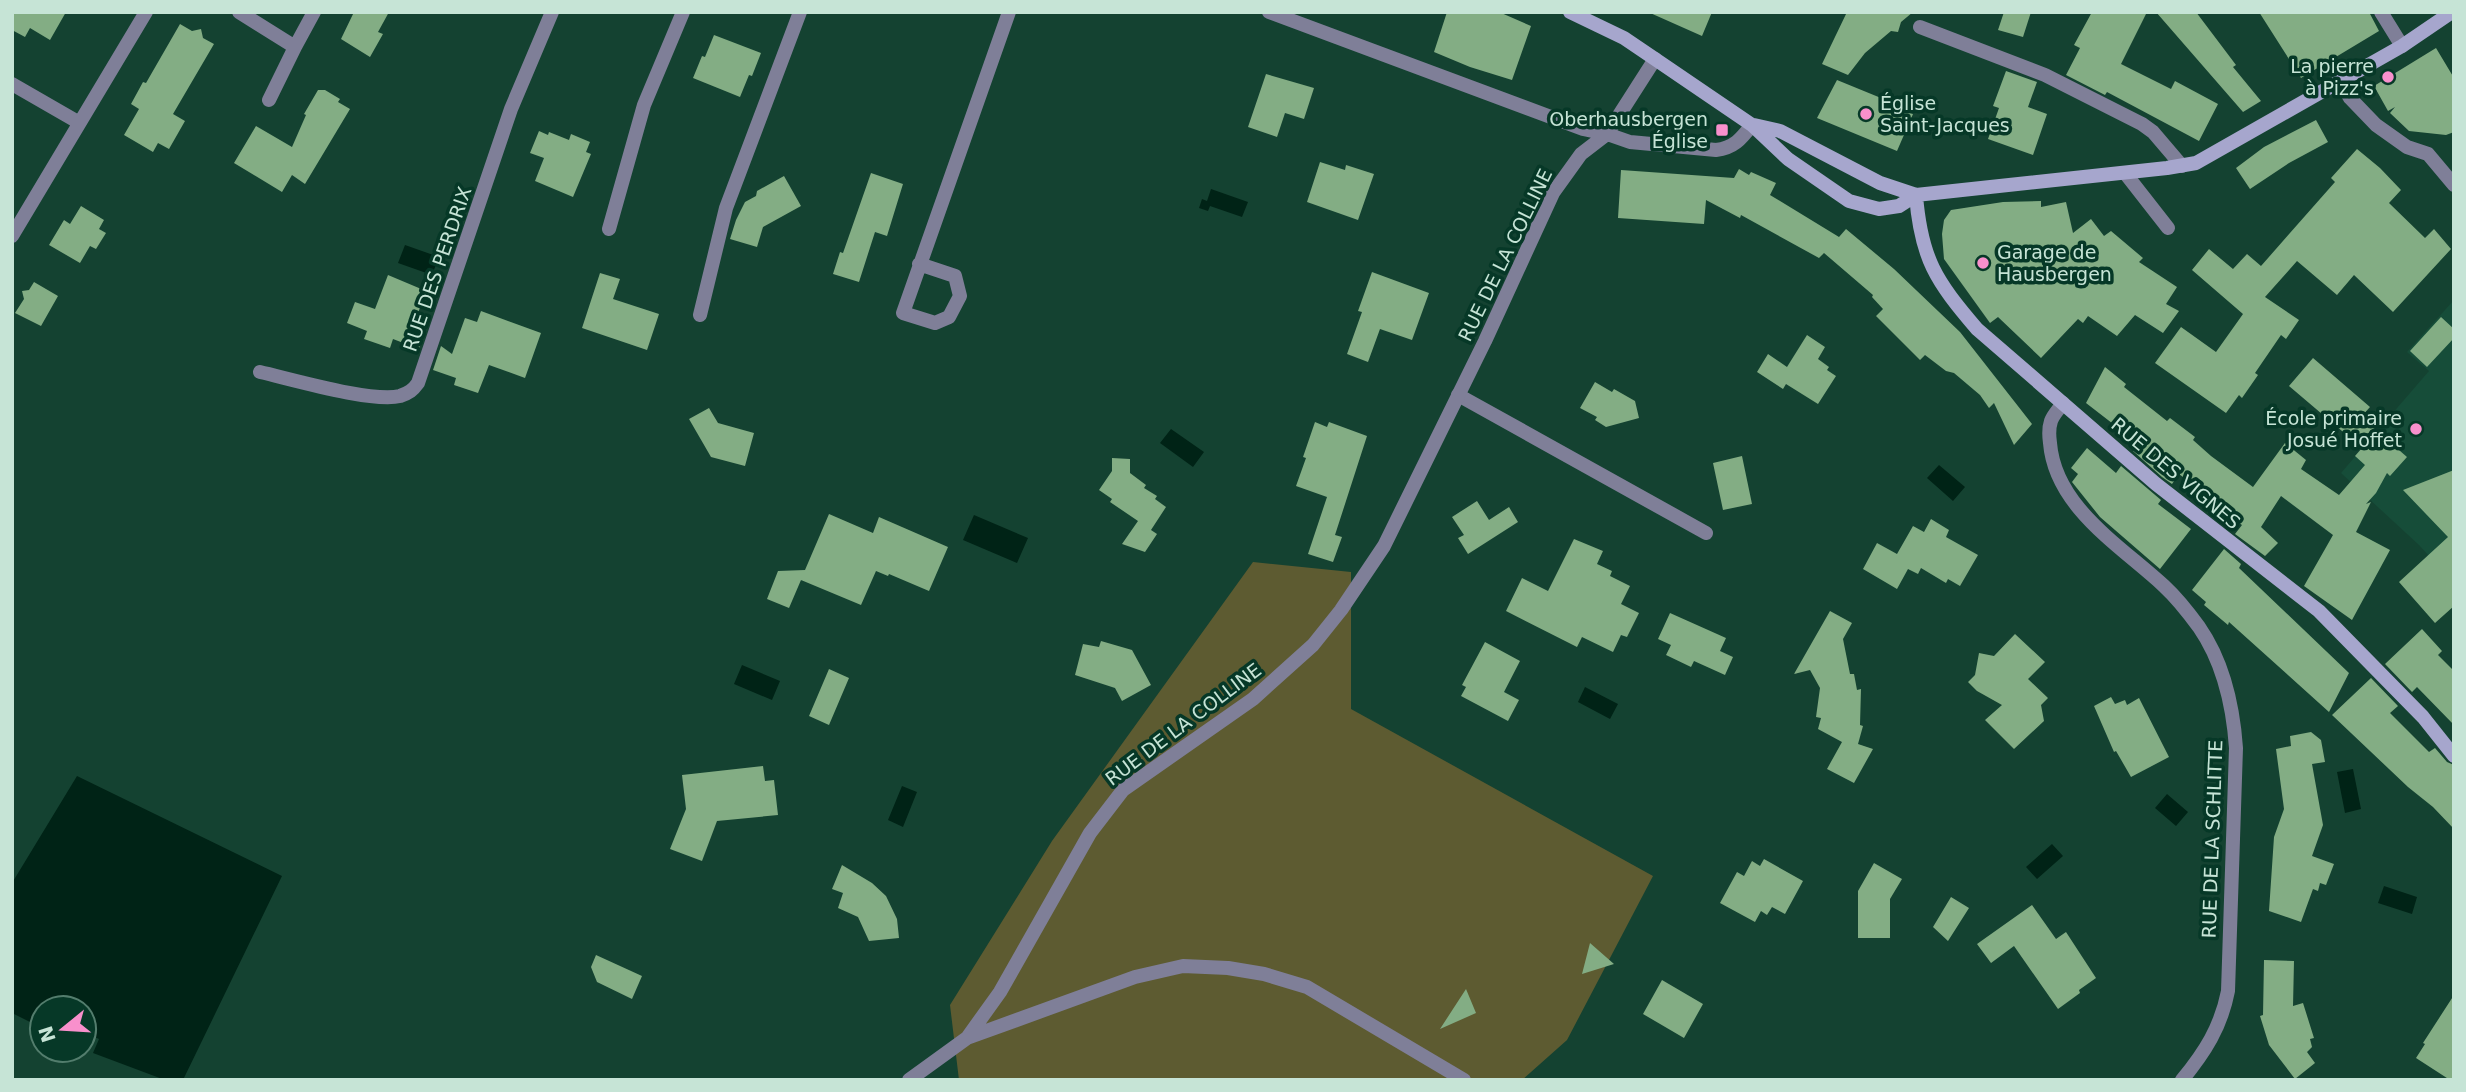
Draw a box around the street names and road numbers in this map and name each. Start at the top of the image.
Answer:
street label: RUE DE LA COLLINE [1454,165,1556,345]
street label: RUE DES PERDRIX [398,184,476,354]
street label: RUE DES VIGNES [2107,413,2245,533]
street label: RUE DE LA COLLINE [1101,658,1265,790]
street label: RUE DE LA SCHLITTE [2198,739,2226,939]

